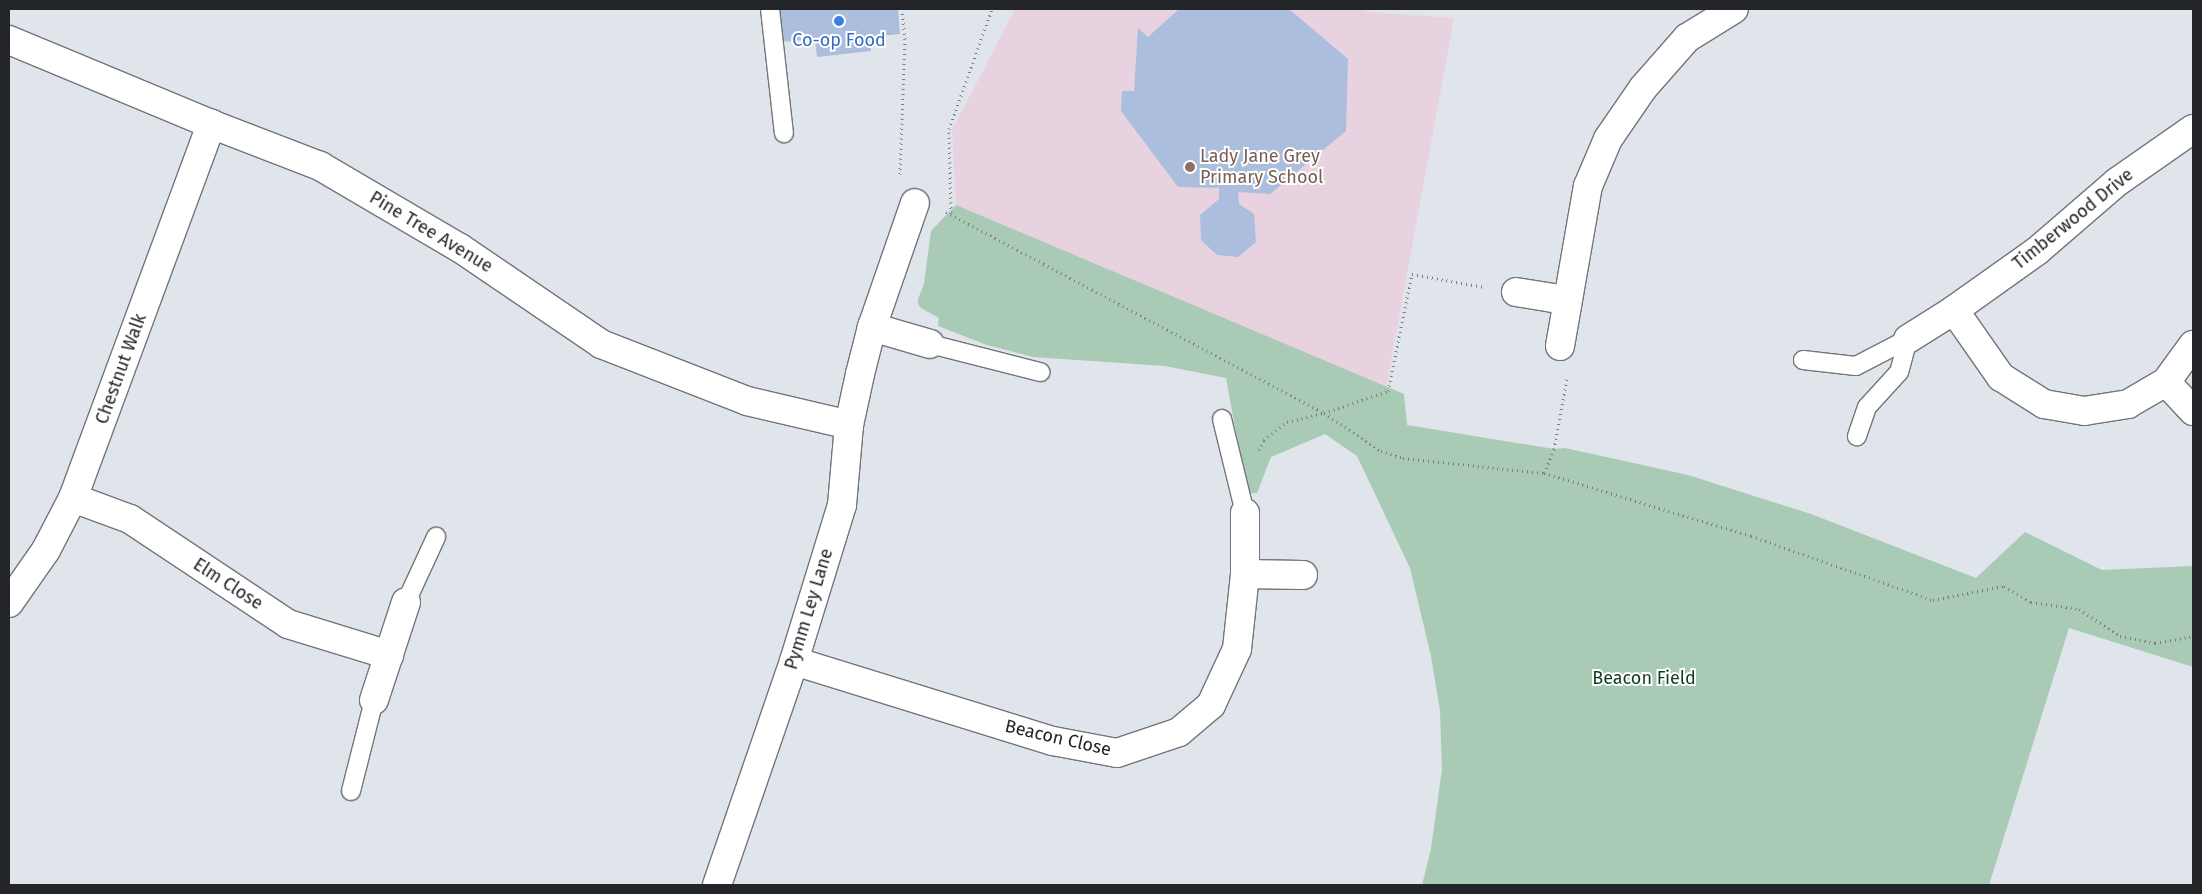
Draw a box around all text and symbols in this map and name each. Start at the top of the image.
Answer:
marker: Co-op Food [833,15,845,27]
place label: Co-op Food [792,29,886,51]
place label: Lady Jane Grey Primary School [1200,146,1323,188]
marker: Lady Jane Grey Primary School [1184,161,1196,173]
street label: Timberwood Drive [2008,164,2138,274]
street label: Pine Tree Avenue [365,187,497,277]
street label: Chestnut Walk [91,311,151,427]
street label: Pymm Ley Lane [780,546,838,672]
street label: Elm Close [189,553,267,615]
park label: Beacon Field [1592,667,1696,689]
street label: Beacon Close [1003,715,1113,761]

